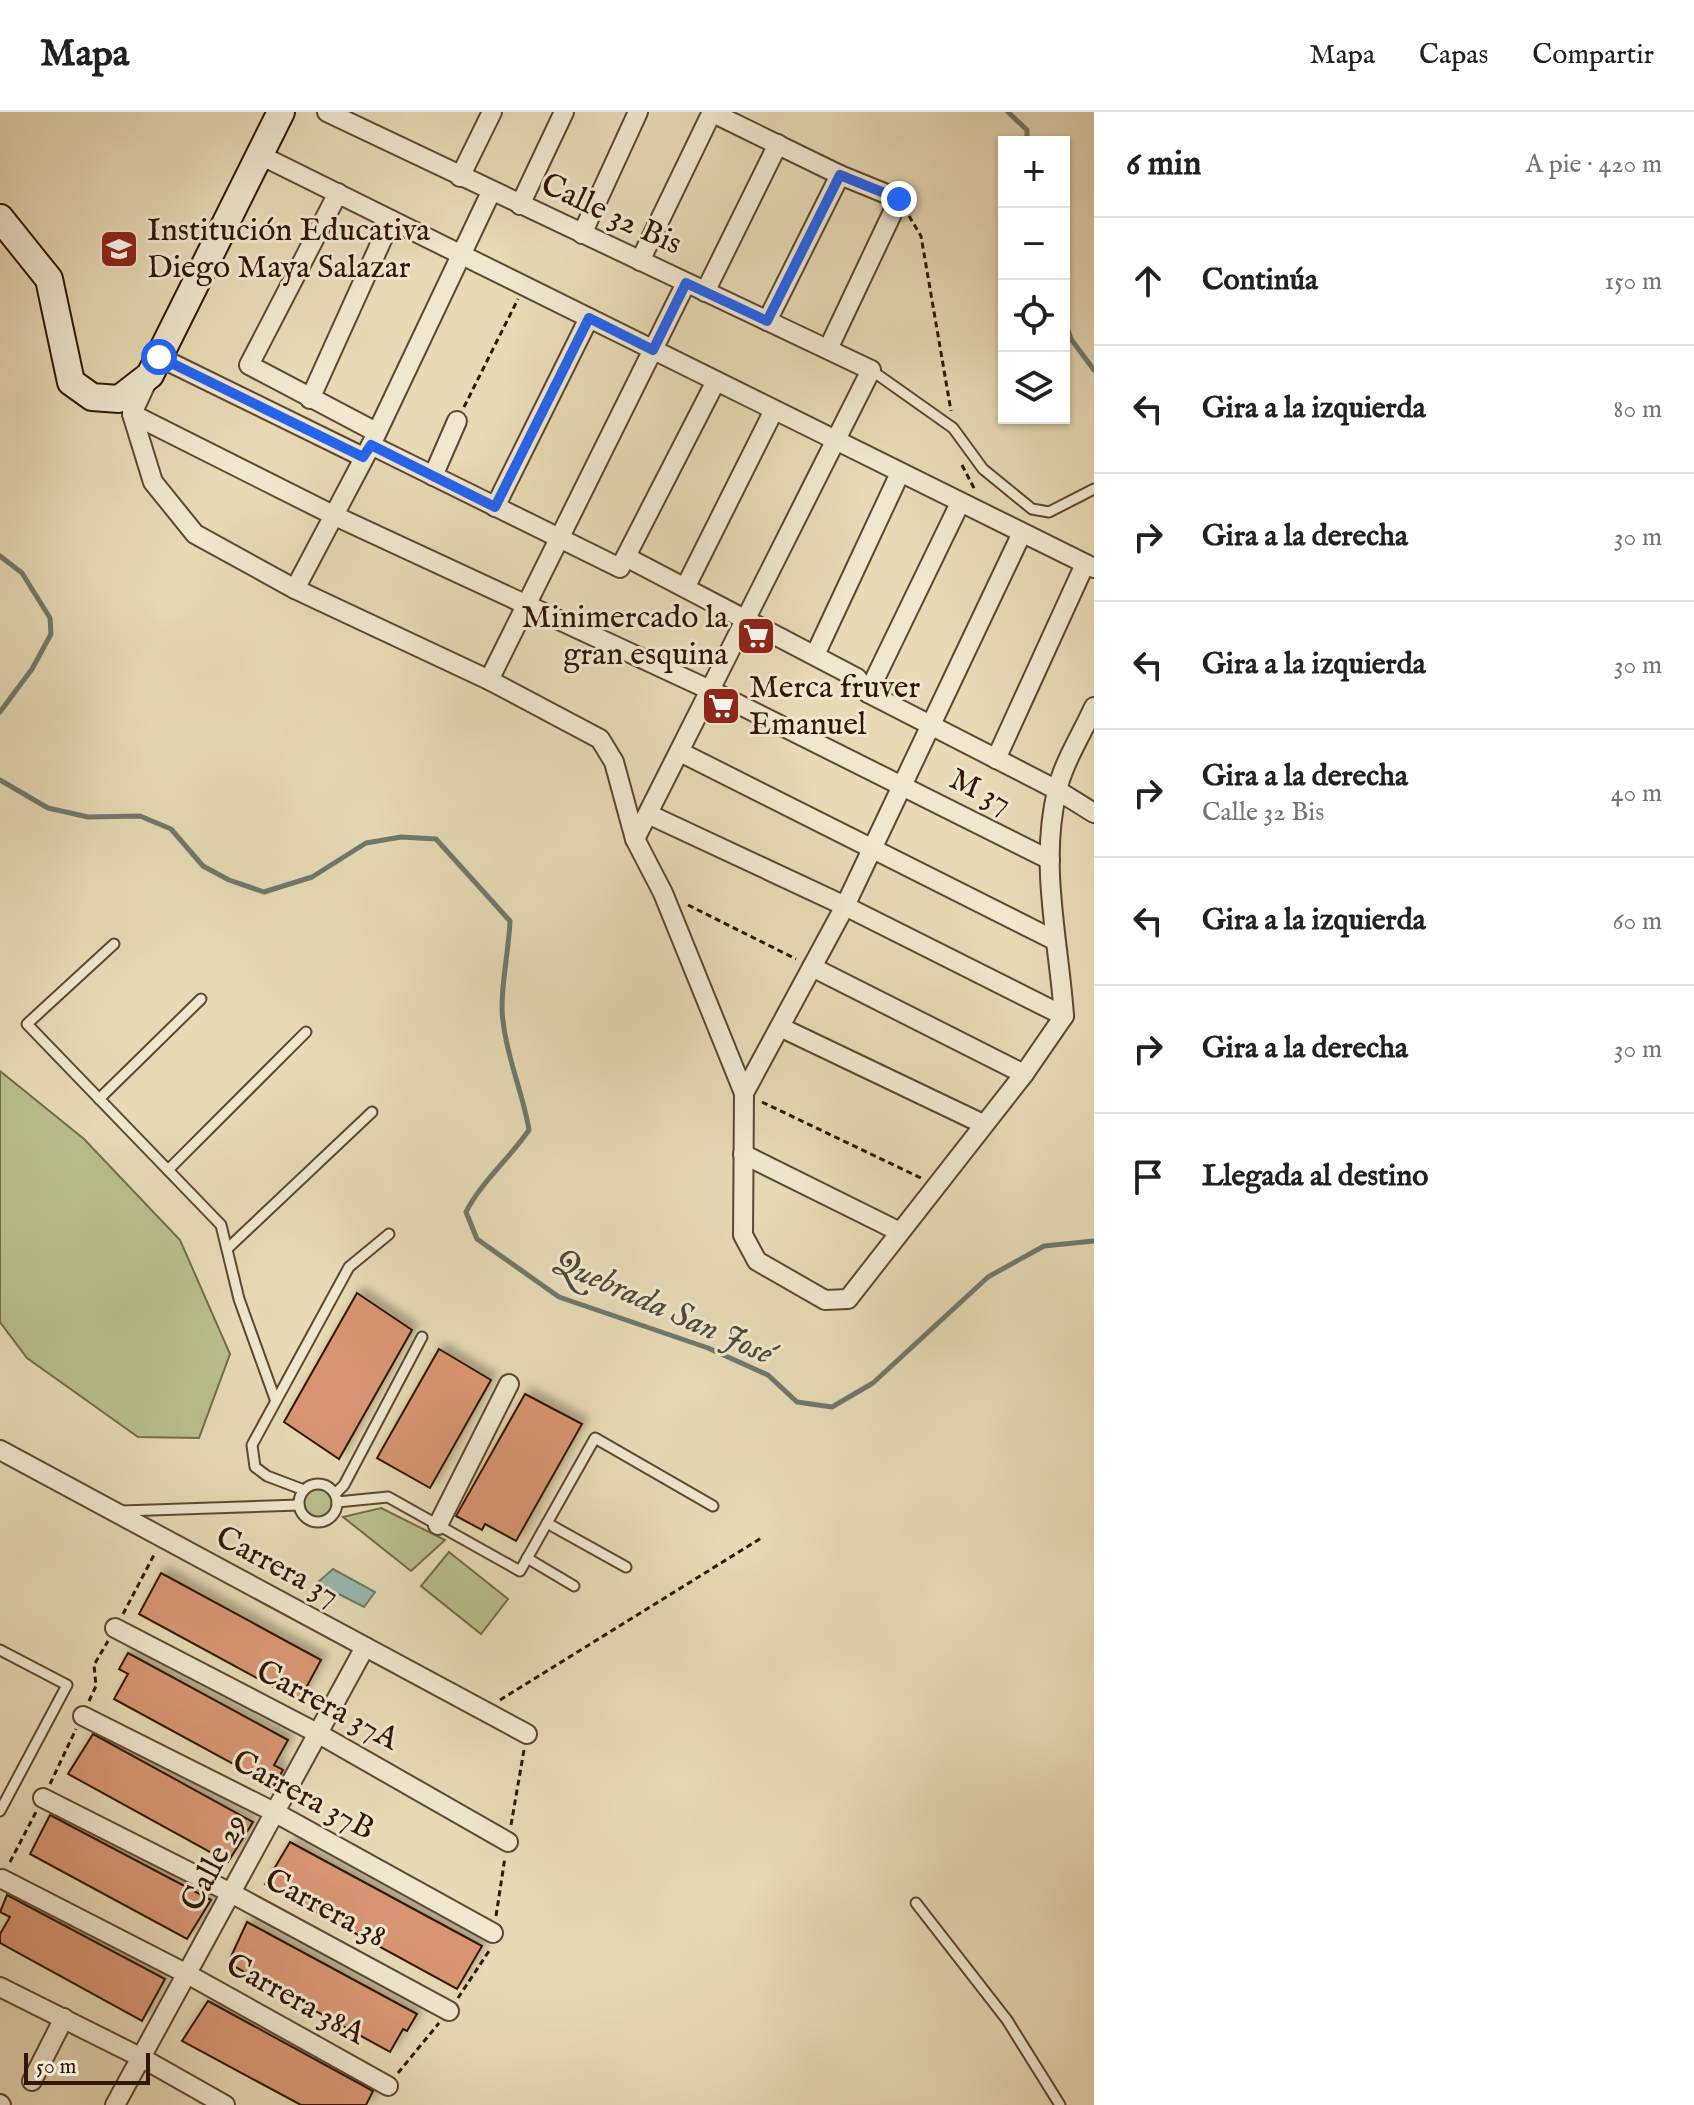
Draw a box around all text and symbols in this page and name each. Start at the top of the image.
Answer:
text: Mapa [40,31,129,79]
text: Mapa [1309,38,1375,73]
text: Capas [1419,38,1488,73]
text: Compartir [1532,38,1654,73]
map controls [998,136,1070,424]
button: + [998,136,1070,208]
text: 6 min [1126,143,1201,186]
text: A pie · 420 m [1525,148,1662,181]
street label: Calle 32 Bis [534,165,688,265]
route end [881,181,917,217]
button: − [998,208,1070,280]
place label: Institución Educativa Diego Maya Salazar [147,211,430,289]
school or university icon: Institución Educativa Diego Maya Salazar [98,228,140,270]
icon: ahead [1126,259,1170,303]
text: Continúa [1202,262,1318,300]
text: 150 m [1604,265,1662,298]
button: locate [998,280,1070,352]
route start [141,339,177,375]
button: layers [998,352,1070,424]
icon: left [1126,387,1170,431]
text: Gira a la izquierda [1202,390,1426,428]
text: 80 m [1613,393,1662,426]
icon: right [1126,515,1170,559]
text: Gira a la derecha [1202,518,1408,556]
text: 30 m [1614,521,1662,554]
place label: Minimercado la gran esquina [521,598,728,676]
supermarket icon: Minimercado la gran esquina [735,615,777,657]
icon: left [1126,643,1170,687]
text: Gira a la izquierda [1202,646,1426,684]
text: 30 m [1614,649,1662,682]
place label: Merca fruver Emanuel [749,668,920,746]
supermarket icon: Merca fruver Emanuel [700,685,742,727]
text: Gira a la derecha [1202,758,1408,796]
street label: M 37 [942,760,1018,824]
icon: right [1126,771,1170,815]
text: 40 m [1611,777,1662,810]
text: Calle 32 Bis [1202,796,1324,829]
icon: left [1126,899,1170,943]
text: Gira a la izquierda [1202,902,1426,940]
text: 60 m [1613,905,1662,938]
icon: right [1126,1027,1170,1071]
text: Gira a la derecha [1202,1030,1408,1068]
text: 30 m [1614,1033,1662,1066]
icon: arrive [1126,1155,1170,1199]
text: Llegada al destino [1202,1158,1428,1196]
water label: Quebrada San José [546,1240,785,1379]
street label: Carrera 37 [208,1517,346,1617]
street label: Carrera 37A [249,1651,407,1761]
street label: Carrera 37B [225,1741,381,1851]
street label: Calle 29 [172,1807,258,1919]
street label: Carrera 38 [257,1860,393,1958]
street label: Carrera 38A [218,1945,373,2056]
scale bar [24,2049,150,2085]
text: 50 m [36,2053,77,2081]

